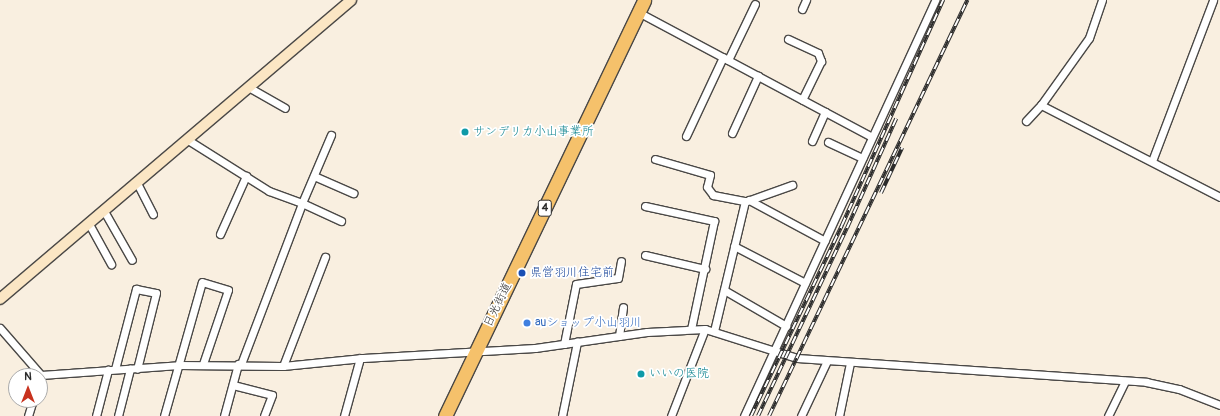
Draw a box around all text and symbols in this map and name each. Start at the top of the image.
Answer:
place label: サンデリカ小山事業所 [473,125,593,139]
marker: サンデリカ小山事業所 [460,127,470,137]
road number: 4 [537,199,553,217]
place label: 県営羽川住宅前 [530,266,614,280]
marker: 県営羽川住宅前 [517,268,527,278]
street label: 日光街道 [481,280,515,330]
place label: auショップ小山羽川 [535,316,642,330]
marker: auショップ小山羽川 [522,318,532,328]
place label: いいの医院 [649,367,709,381]
north arrow [8,368,48,408]
marker: いいの医院 [636,369,646,379]
text: N [24,370,32,383]

